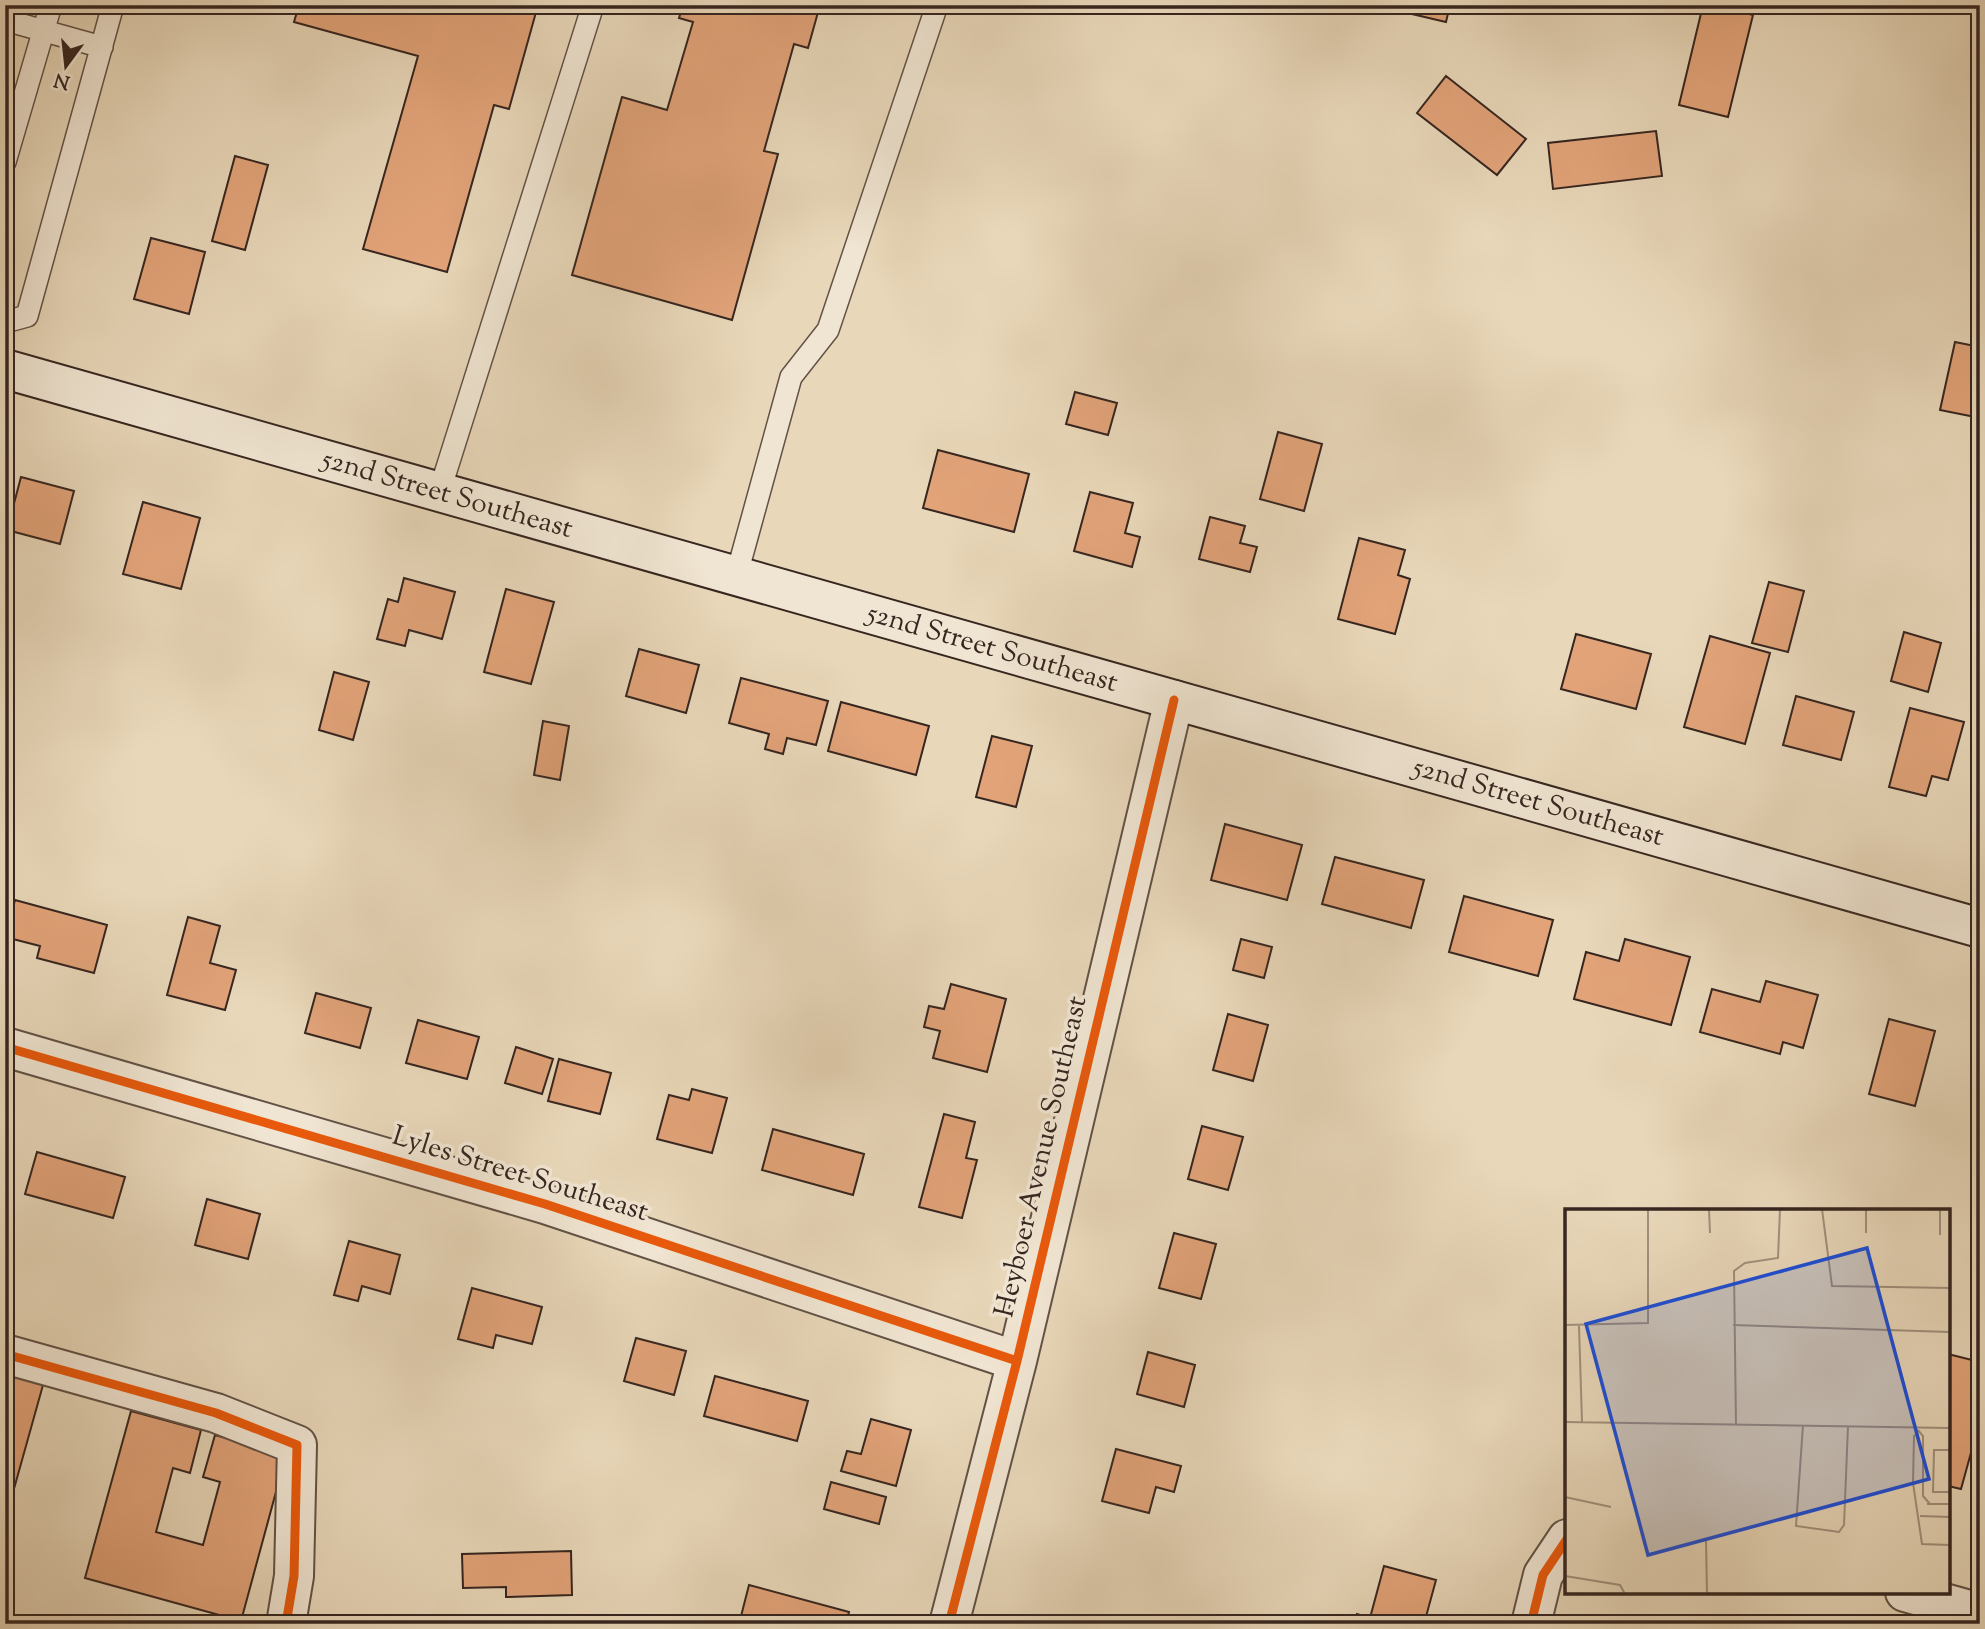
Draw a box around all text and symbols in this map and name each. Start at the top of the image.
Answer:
north arrow [32,32,102,102]
text: N [51,65,73,95]
street label: 52nd Street Southeast [315,439,578,550]
street label: 52nd Street Southeast [860,593,1123,704]
street label: 52nd Street Southeast [1406,747,1669,858]
street label: Heyboer Avenue Southeast [986,992,1099,1322]
street label: Lyles Street Southeast [387,1117,653,1233]
inset map [1565,1209,1950,1594]

